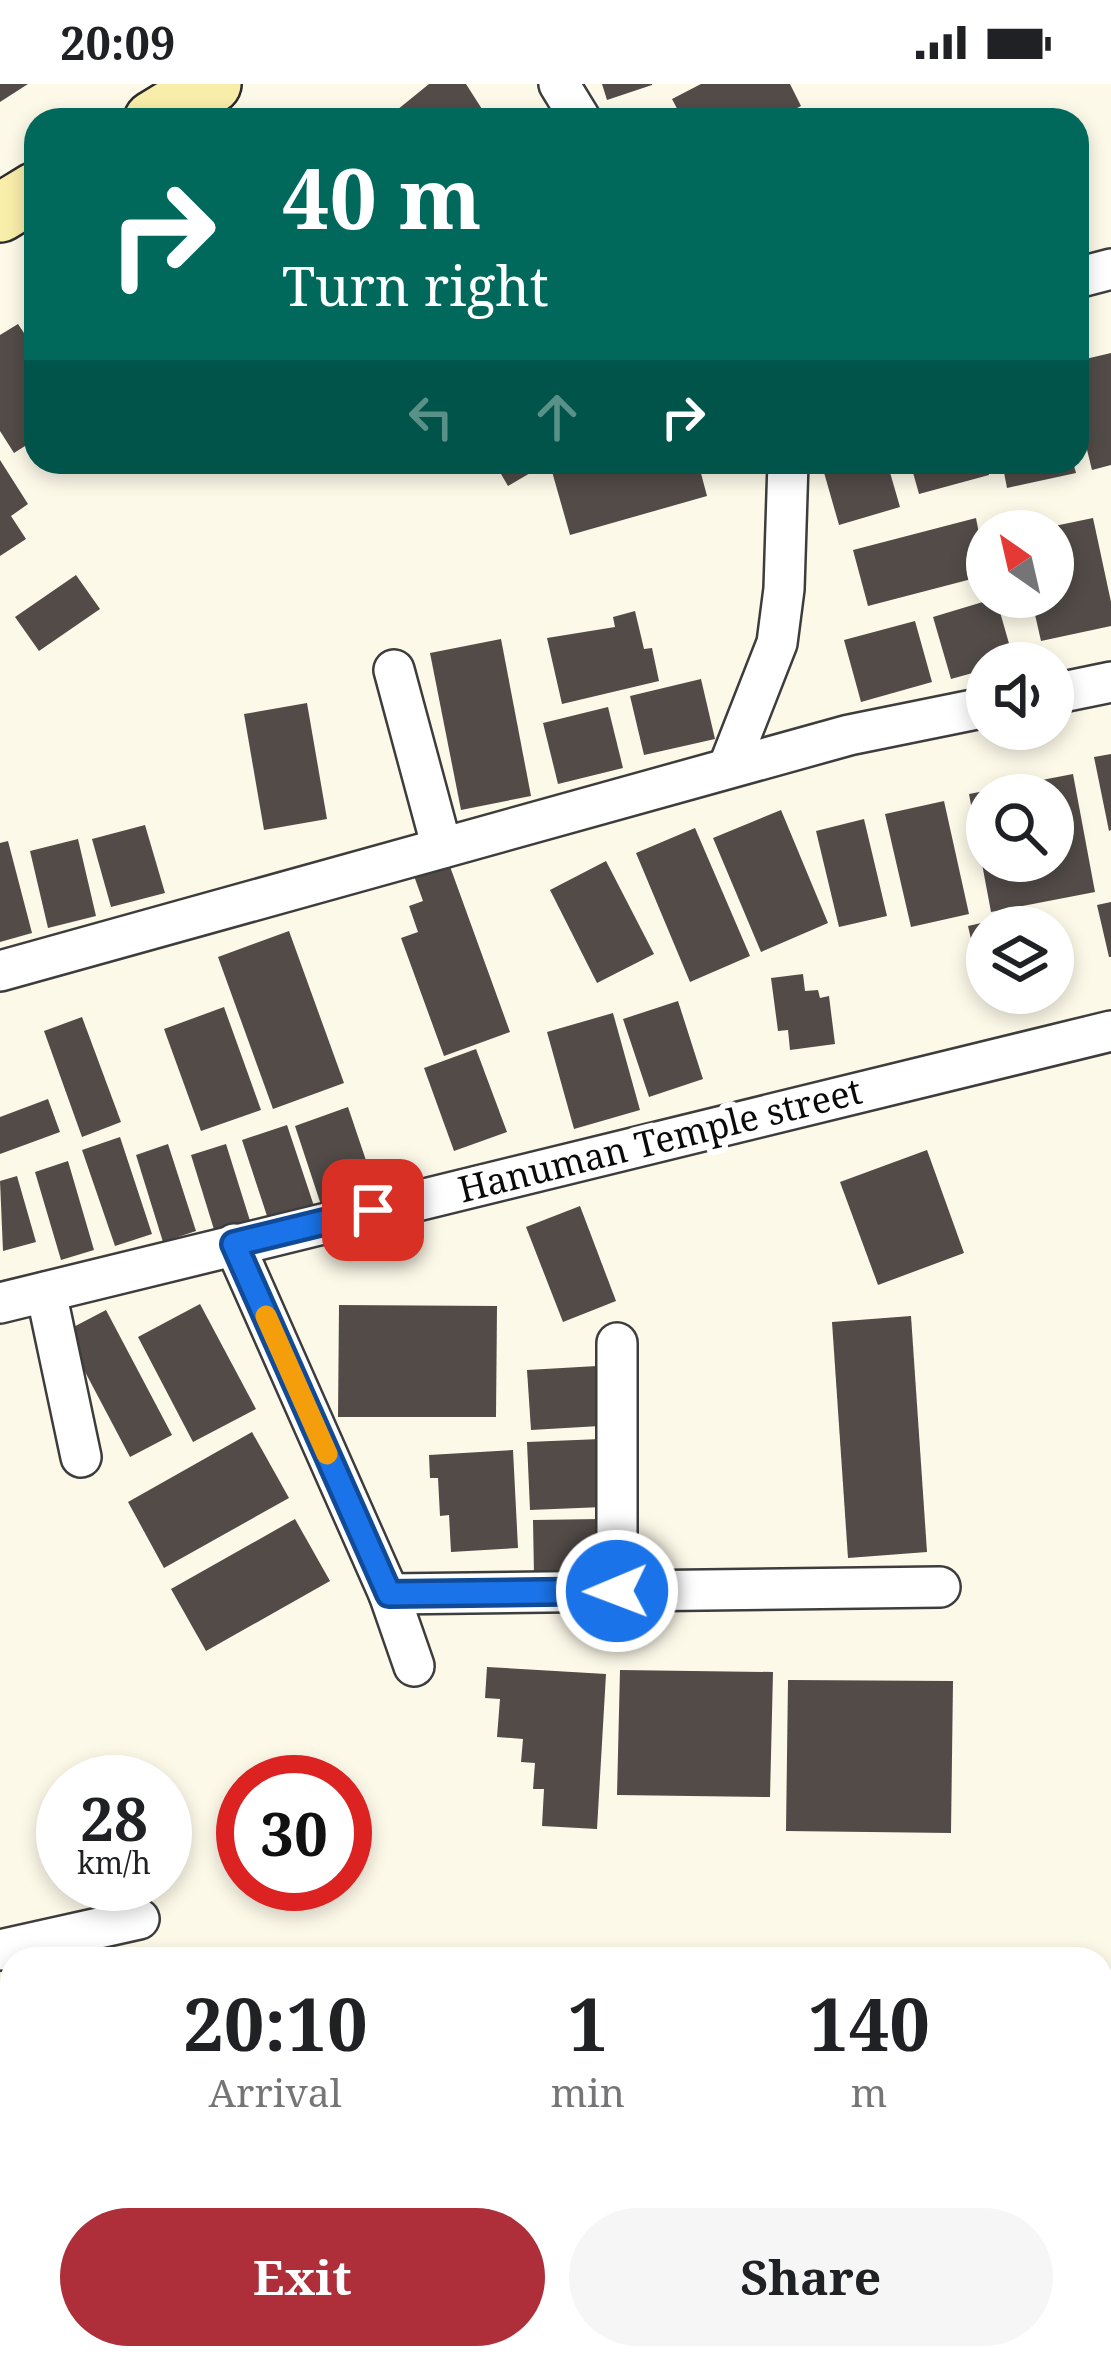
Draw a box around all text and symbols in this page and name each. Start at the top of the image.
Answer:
text: 20:09 [60,12,175,73]
text: 40 m [282,139,482,254]
icon: right [84,156,240,312]
text: Turn right [282,248,549,322]
icon: left [398,384,464,450]
icon: ahead [524,384,590,450]
icon: right [650,384,716,450]
north arrow [966,510,1074,618]
map controls [966,510,1074,1014]
button: sound [966,642,1074,750]
button: search [966,774,1074,882]
button: layers [966,906,1074,1014]
street label: Hanuman Temple street [453,1066,867,1213]
pin [322,1159,424,1261]
icon: arrive [340,1177,406,1243]
position arrow [554,1528,680,1654]
speed limit sign: 30 [216,1755,372,1911]
text: 28 [80,1777,148,1859]
text: km/h [77,1842,151,1883]
text: 20:10 [183,1974,368,2072]
text: 1 [567,1974,608,2072]
text: 140 [808,1974,930,2072]
text: Arrival [209,2065,342,2118]
text: min [551,2065,625,2118]
text: m [851,2065,887,2118]
button: Exit [60,2208,545,2346]
button: Share [569,2208,1053,2346]

